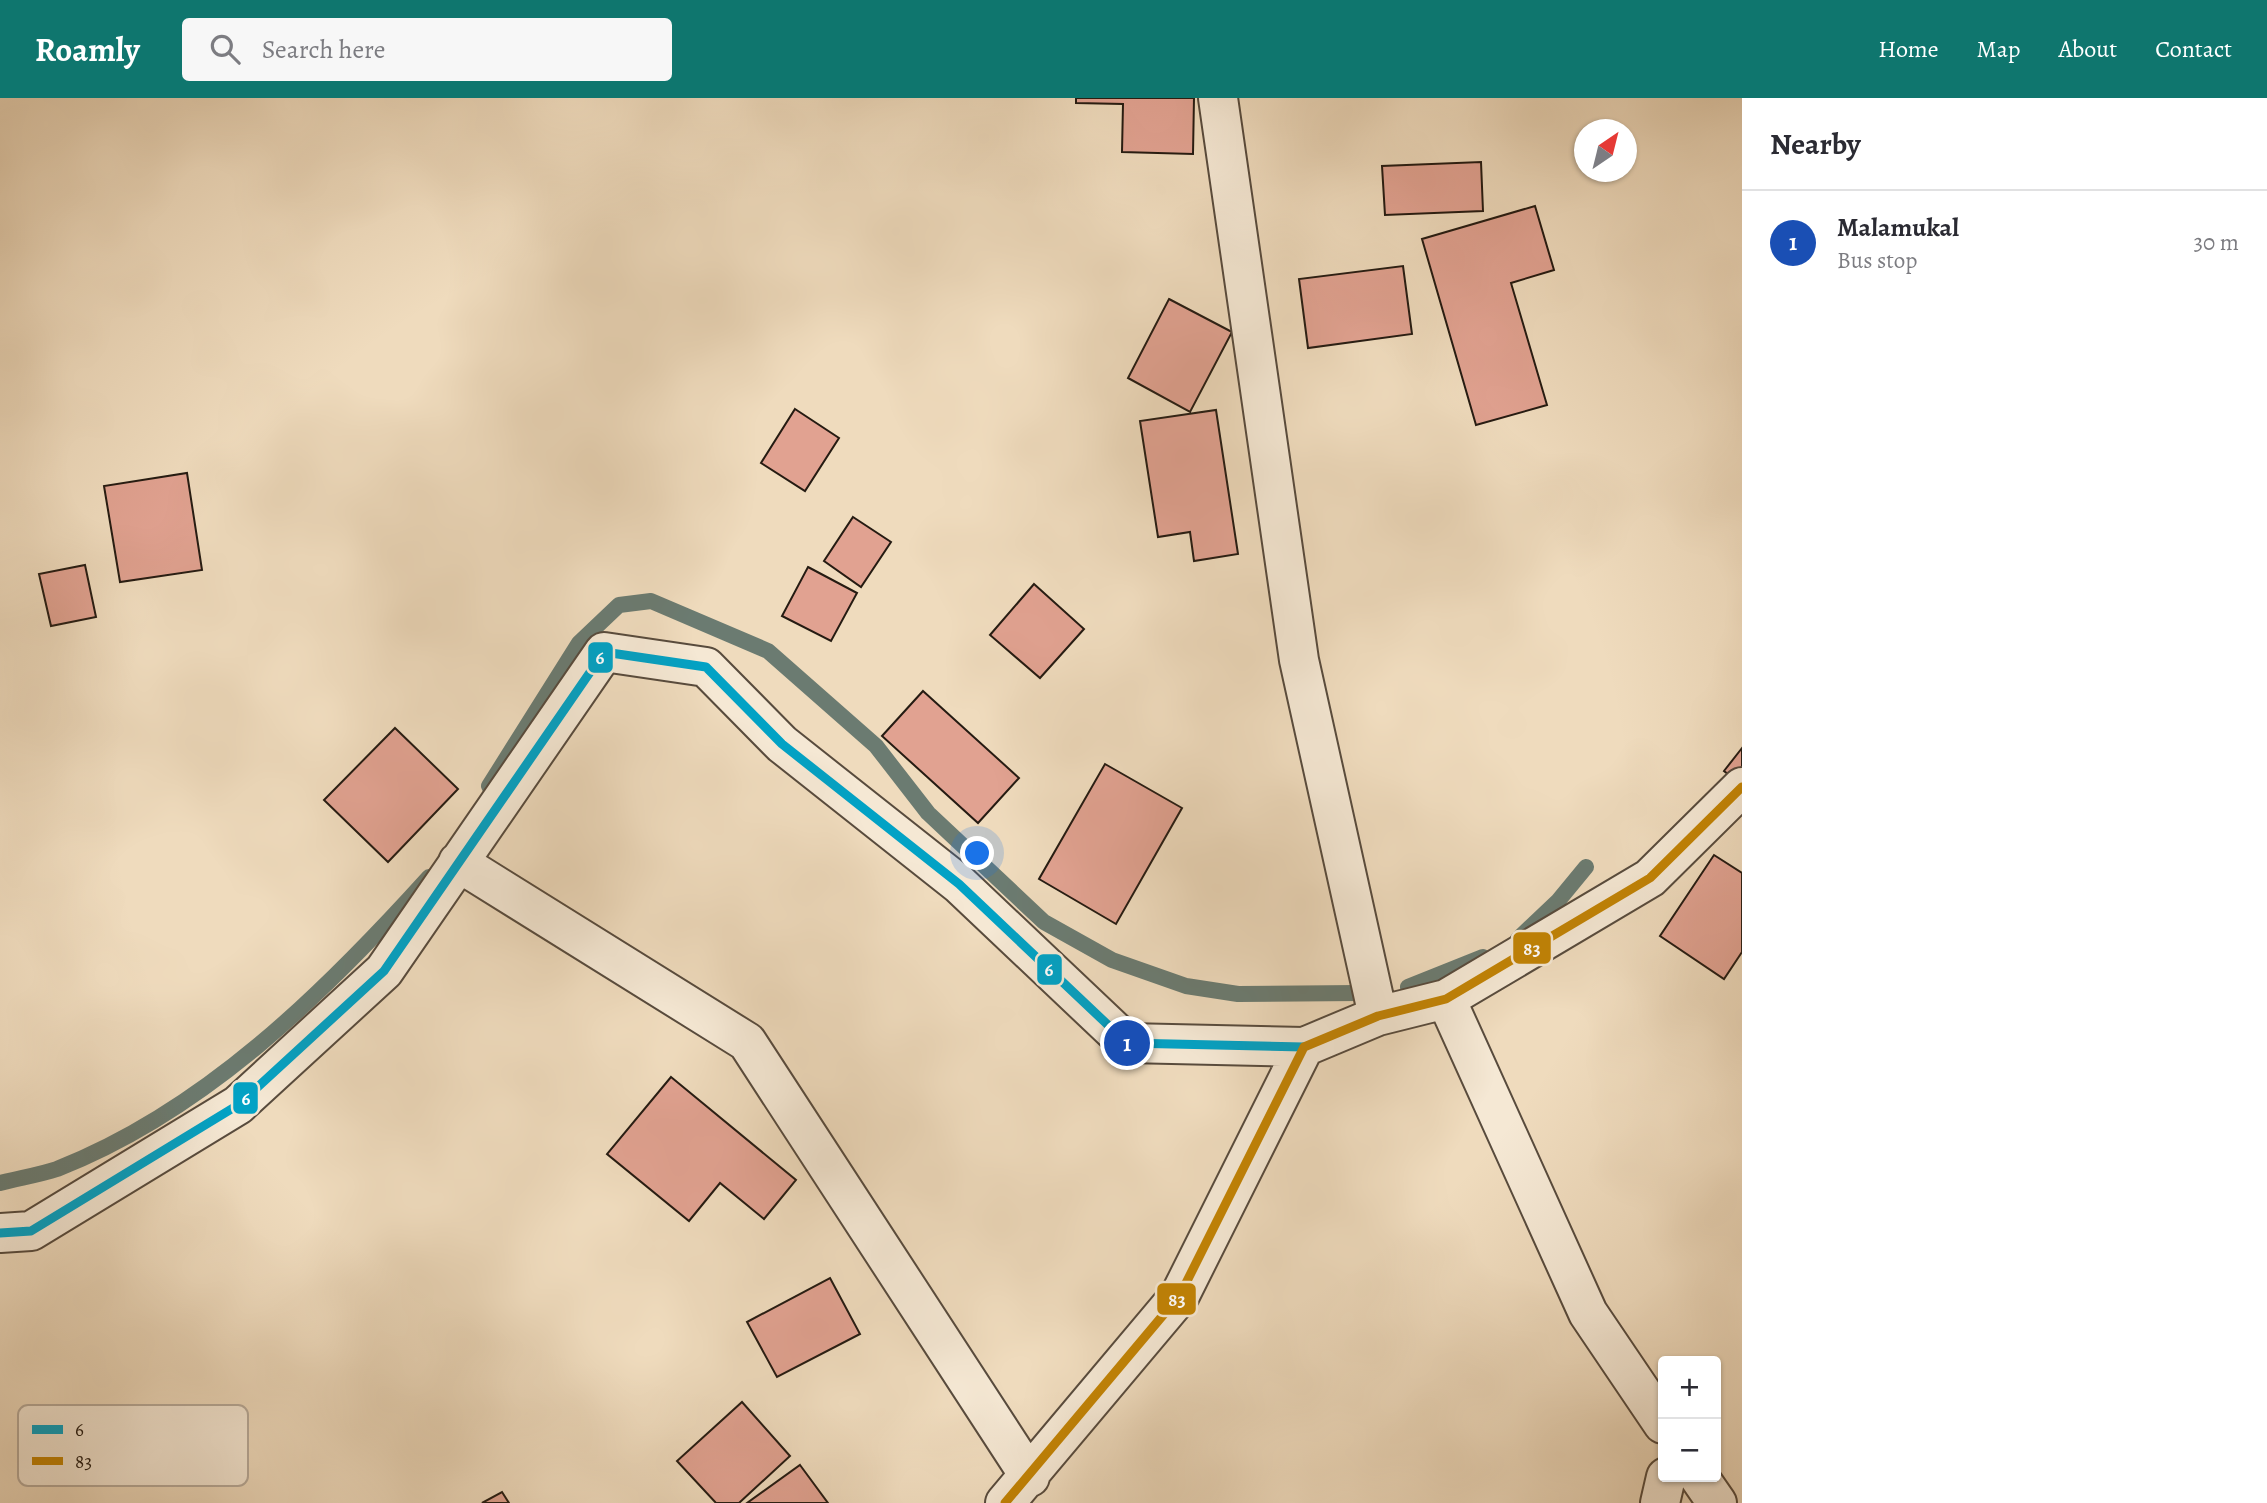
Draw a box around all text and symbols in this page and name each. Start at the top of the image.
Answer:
search box [182,18,672,81]
text: Roamly [35,27,140,72]
icon: search [206,30,244,68]
text: Search here [262,32,385,67]
text: Home [1878,33,1939,65]
text: Map [1977,33,2021,65]
text: About [2059,33,2117,65]
text: Contact [2155,33,2232,65]
north arrow [1574,119,1637,182]
text: Nearby [1770,124,1861,164]
text: Malamukal [1837,210,1959,245]
text: 1 [1789,227,1797,258]
text: 30 m [2193,227,2239,258]
text: Bus stop [1837,245,1917,276]
line badge: 6 [587,641,614,674]
text: 6 [596,645,605,671]
your location [960,836,994,870]
line badge: 83 [1512,931,1552,965]
text: 83 [1523,936,1541,962]
line badge: 6 [1036,953,1063,986]
text: 6 [1045,957,1054,983]
pin: 1 [1104,1017,1150,1069]
line badge: 6 [232,1081,259,1115]
text: 6 [242,1086,251,1112]
line badge: 83 [1156,1282,1197,1316]
text: 83 [1168,1287,1186,1313]
map controls [1658,1356,1721,1482]
button: + [1658,1356,1721,1419]
legend [18,1405,248,1486]
text: 6 [75,1417,84,1443]
button: − [1658,1419,1721,1482]
text: 83 [75,1449,92,1475]

